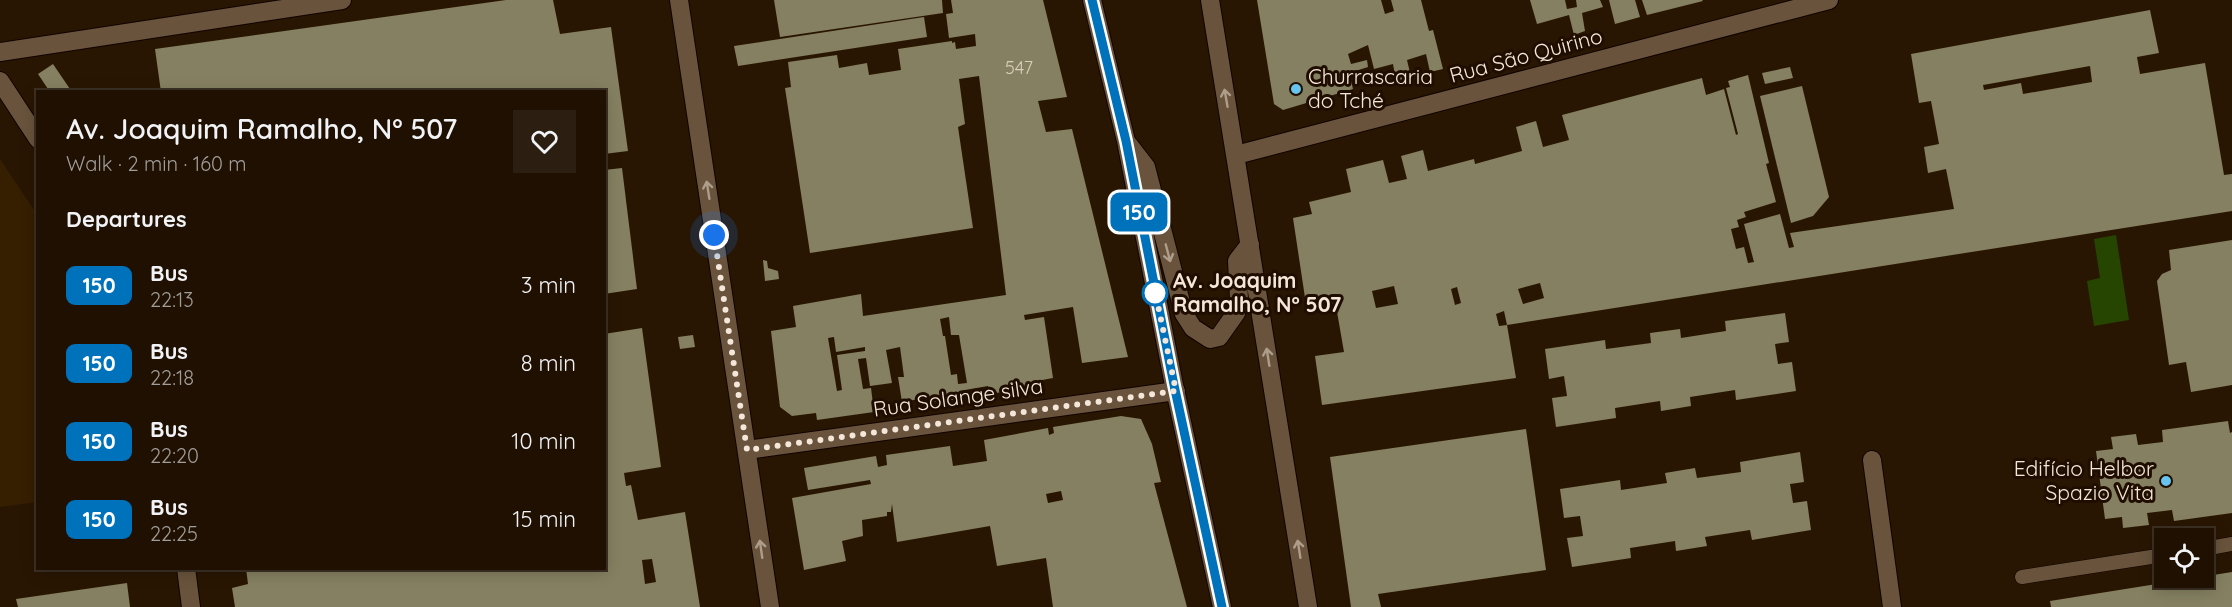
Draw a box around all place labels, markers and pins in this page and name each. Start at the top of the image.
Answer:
place label: Churrascaria do Tché [1308,63,1433,113]
marker: Churrascaria do Tché [1289,82,1303,96]
place label: Av. Joaquim Ramalho, N° 507 [1173,267,1341,317]
marker: Av. Joaquim Ramalho, N° 507 [1142,280,1168,306]
place label: Edifício Helbor Spazio Vita [2014,455,2154,505]
marker: Edifício Helbor Spazio Vita [2159,474,2173,488]

